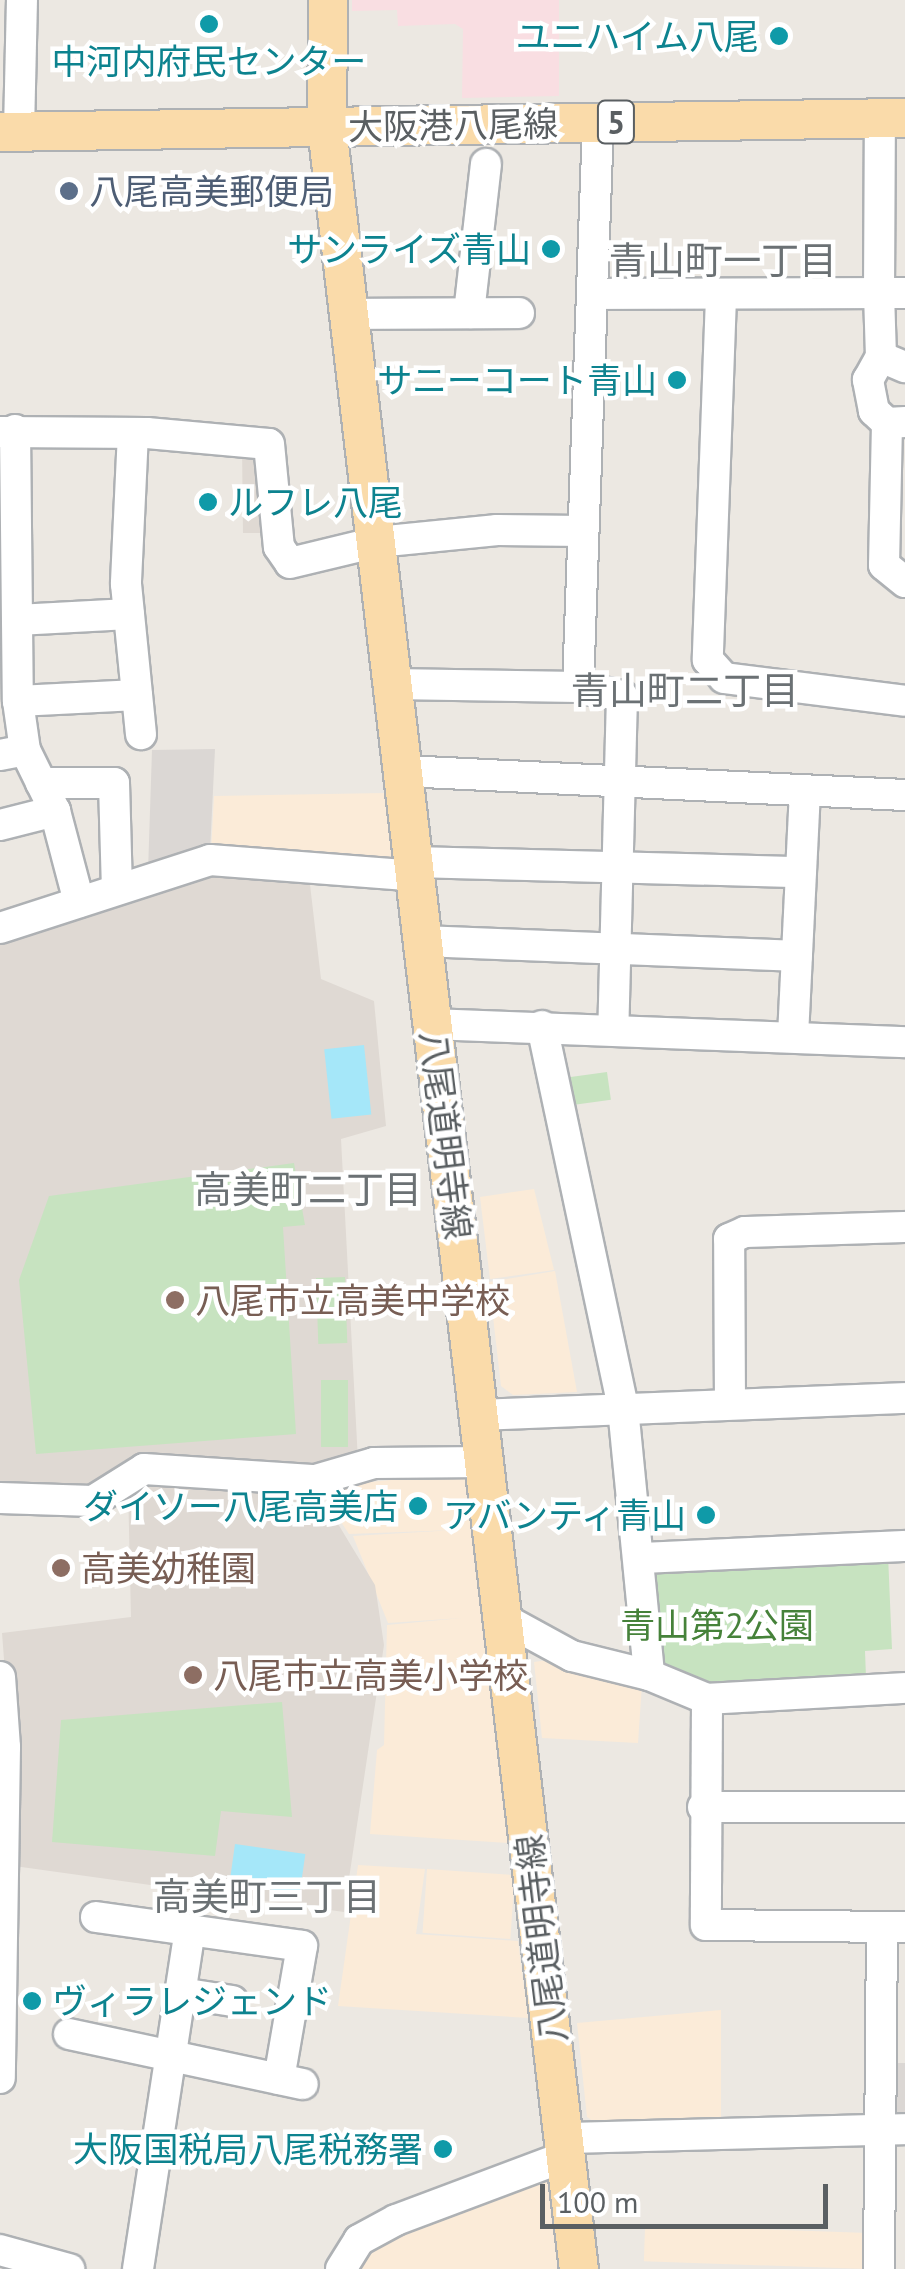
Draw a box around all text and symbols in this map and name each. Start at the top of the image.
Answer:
marker: 中河内府民センター [198,13,220,35]
place label: ユニハイム八尾 [514,15,759,57]
marker: ユニハイム八尾 [768,25,790,47]
place label: 中河内府民センター [52,40,366,82]
road number: 5 [596,95,636,149]
street label: 大阪港八尾線 [348,102,558,148]
place label: 八尾高美郵便局 [89,170,334,212]
marker: 八尾高美郵便局 [58,180,80,202]
place label: サンライズ青山 [286,228,531,270]
district label: 青山町一丁目 [609,237,837,283]
marker: サンライズ青山 [540,238,562,260]
place label: サニーコート青山 [377,359,657,401]
marker: サニーコート青山 [666,369,688,391]
place label: ルフレ八尾 [228,481,403,523]
marker: ルフレ八尾 [197,491,219,513]
district label: 青山町二丁目 [571,667,799,713]
street label: 八尾道明寺線 [412,1028,480,1242]
district label: 高美町二丁目 [194,1166,422,1212]
place label: 八尾市立高美中学校 [195,1279,510,1321]
marker: 八尾市立高美中学校 [164,1289,186,1311]
place label: ダイソー八尾高美店 [83,1485,398,1527]
place label: アバンティ青山 [441,1494,686,1536]
marker: ダイソー八尾高美店 [407,1495,429,1517]
marker: アバンティ青山 [695,1504,717,1526]
place label: 高美幼稚園 [81,1547,256,1589]
marker: 高美幼稚園 [50,1557,72,1579]
park label: 青山第2公園 [620,1604,814,1646]
place label: 八尾市立高美小学校 [213,1654,528,1696]
marker: 八尾市立高美小学校 [182,1664,204,1686]
street label: 八尾道明寺線 [507,1832,575,2046]
district label: 高美町三丁目 [153,1873,381,1919]
place label: ヴィラレジェンド [52,1980,332,2022]
marker: ヴィラレジェンド [21,1990,43,2012]
place label: 大阪国税局八尾税務署 [73,2128,423,2170]
marker: 大阪国税局八尾税務署 [432,2138,454,2160]
scale bar [545,2164,832,2226]
text: 100 m [557,2182,638,2221]

